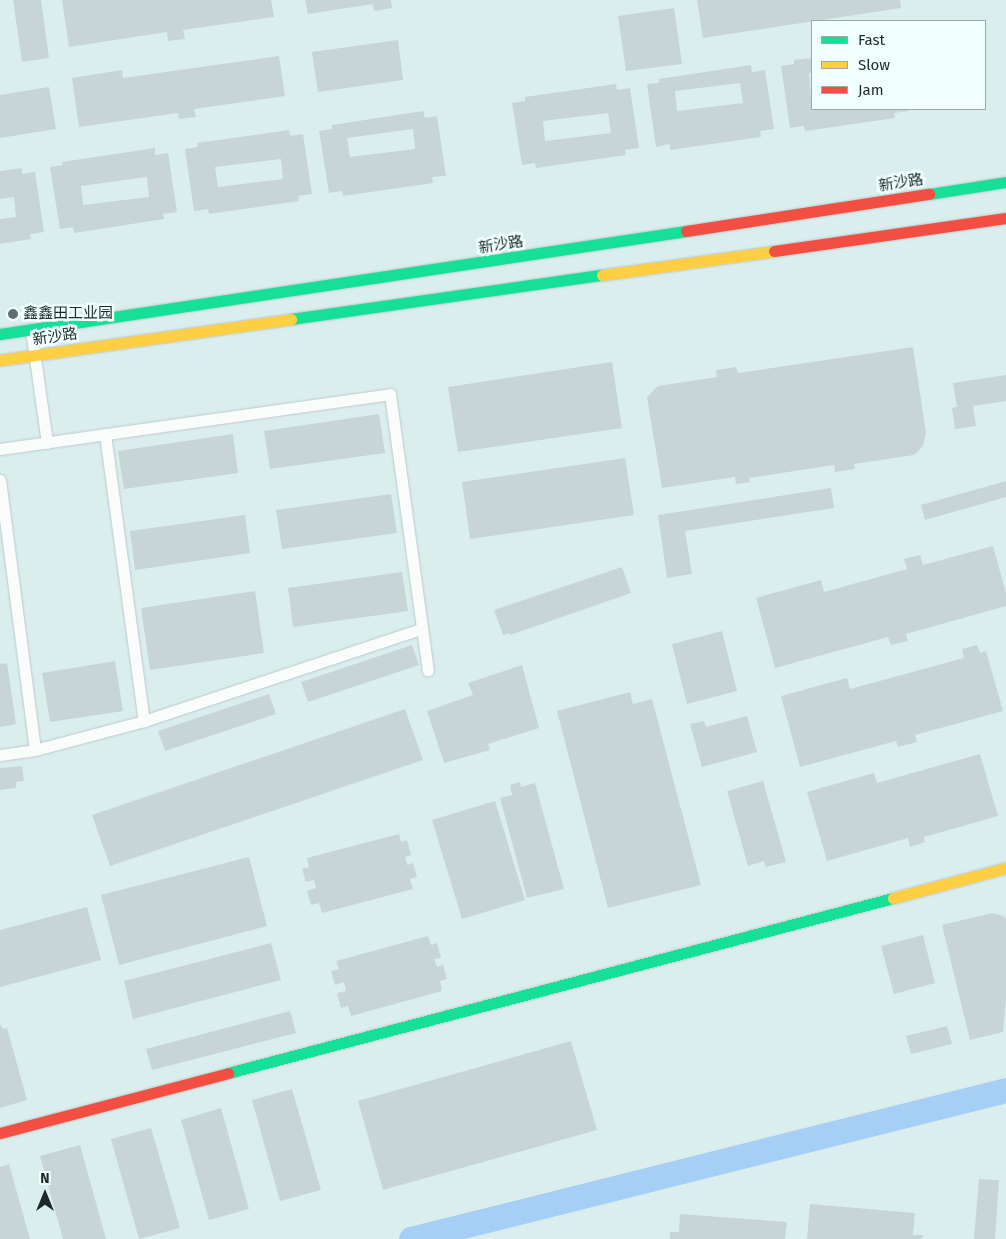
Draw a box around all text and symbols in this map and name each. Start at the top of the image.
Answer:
legend [811,20,986,110]
text: Fast [858,31,885,49]
text: Slow [858,56,890,74]
text: Jam [858,81,884,99]
street label: 新沙路 [877,171,925,195]
street label: 新沙路 [477,233,525,257]
place label: 鑫鑫田工业园 [23,305,113,323]
marker: 鑫鑫田工业园 [7,308,19,320]
street label: 新沙路 [31,325,79,349]
north arrow [20,1169,70,1219]
text: N [40,1170,50,1187]

